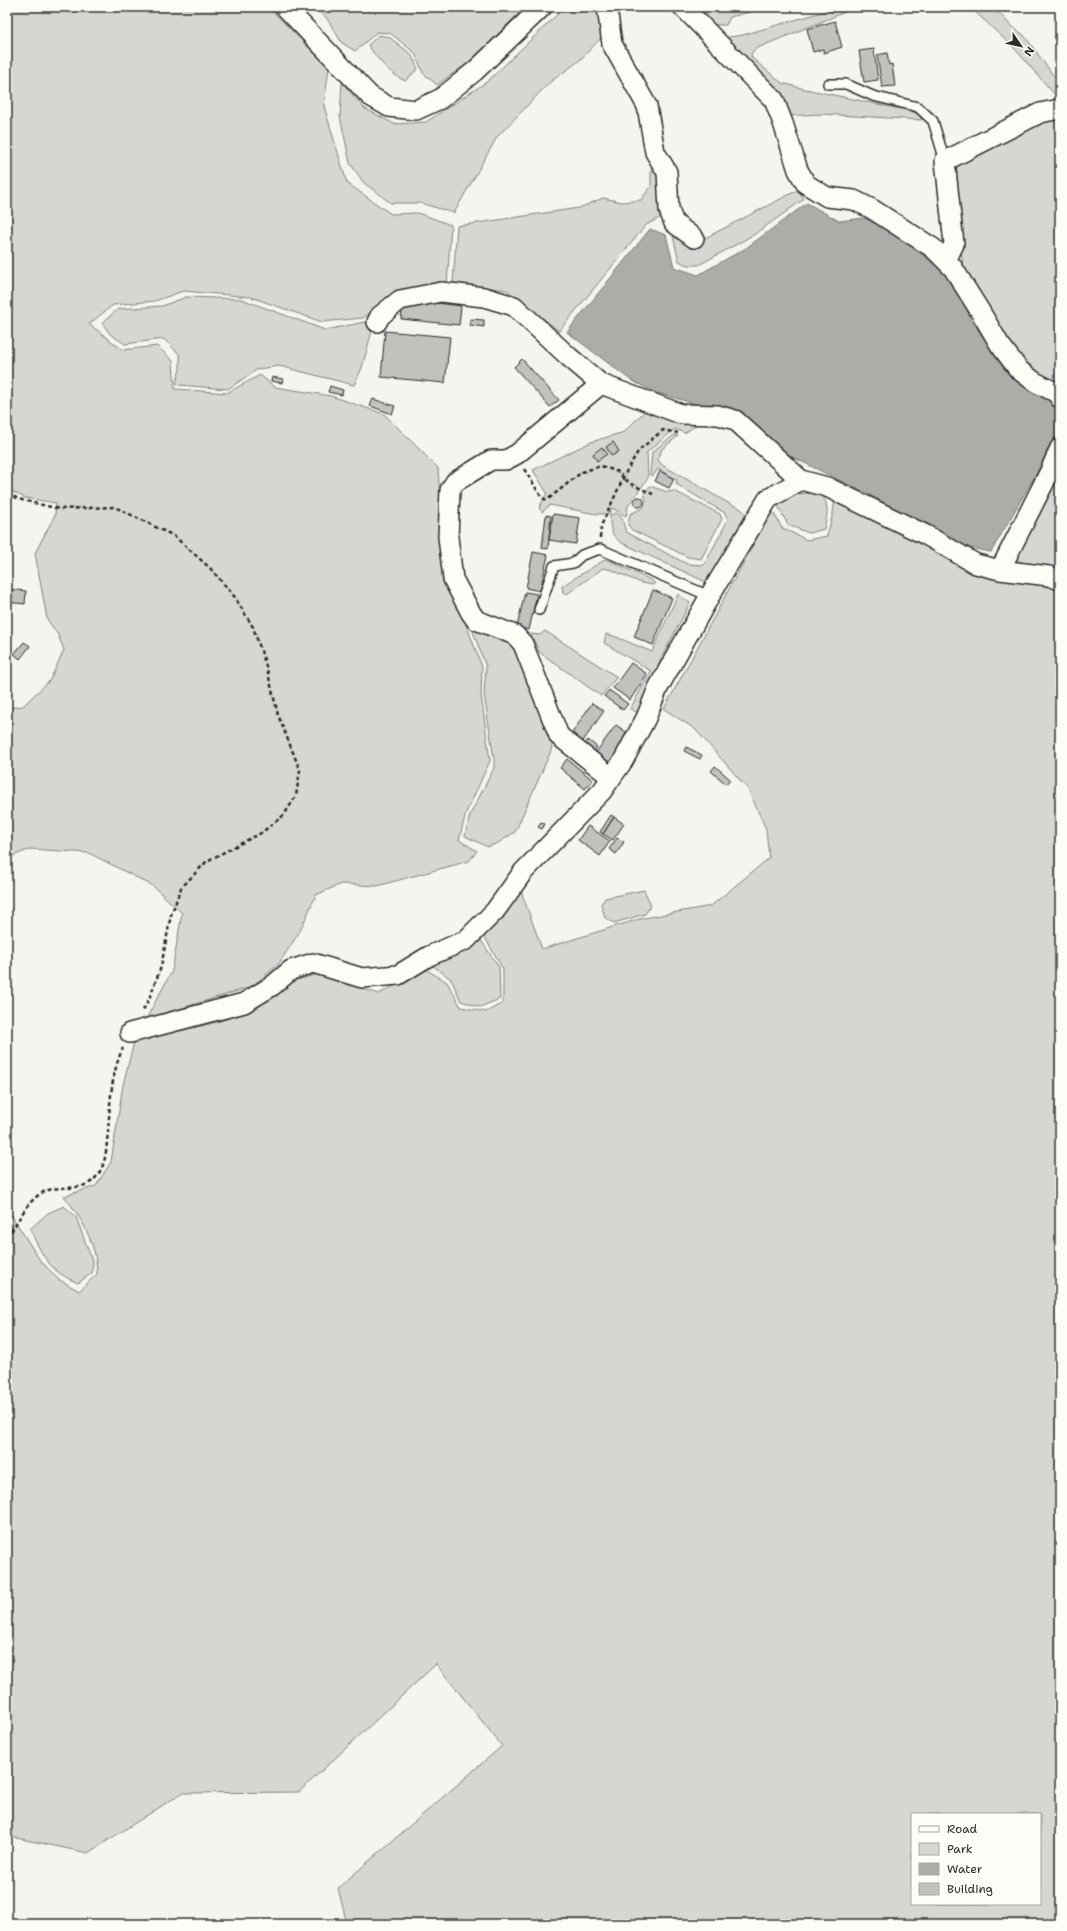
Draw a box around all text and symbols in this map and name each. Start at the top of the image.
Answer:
north arrow [1001,26,1041,66]
text: N [1020,44,1038,59]
legend [911,1813,1041,1905]
text: Road [947,1821,978,1837]
text: Park [947,1841,973,1857]
text: Water [947,1861,983,1877]
text: Building [947,1881,993,1897]

